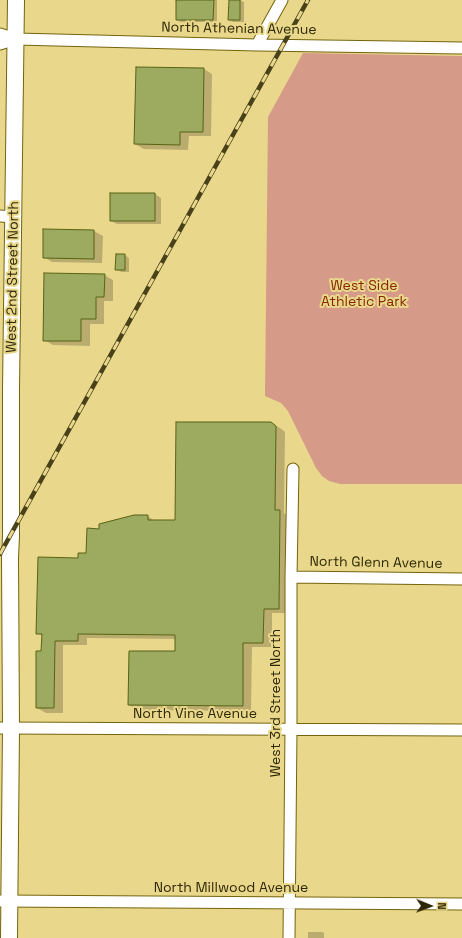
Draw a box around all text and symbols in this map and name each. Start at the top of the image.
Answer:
street label: North Athenian Avenue [161,19,317,39]
street label: West 2nd Street North [3,201,23,353]
park label: West Side Athletic Park [321,278,407,310]
street label: North Glenn Avenue [309,553,443,573]
street label: West 3rd Street North [268,629,284,777]
street label: North Vine Avenue [133,706,257,722]
street label: North Millwood Avenue [154,880,308,896]
north arrow [410,886,450,926]
text: N [435,902,449,910]

